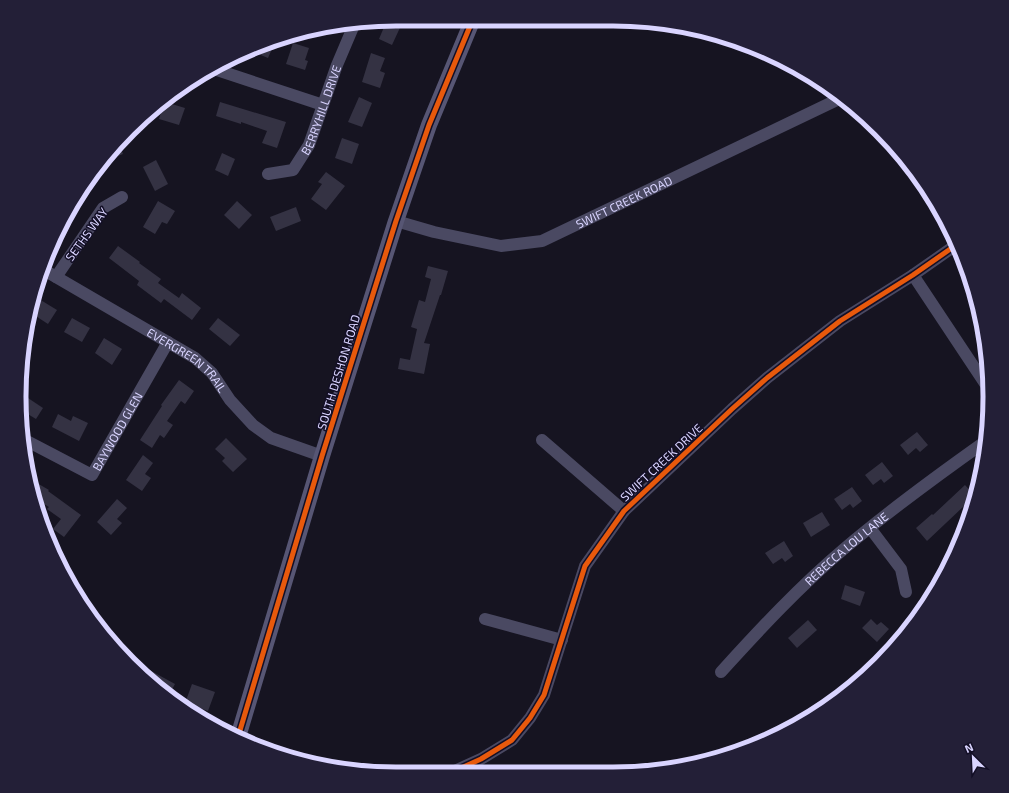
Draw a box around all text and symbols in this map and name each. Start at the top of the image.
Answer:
street label: BERRYHILL DRIVE [298,63,343,157]
street label: SWIFT CREEK ROAD [573,173,674,231]
street label: SETHS WAY [62,204,110,263]
street label: SOUTH DESHON ROAD [314,313,362,431]
street label: EVERGREEN TRAIL [145,325,230,395]
street label: BAYWOOD GLEN [89,389,145,473]
street label: SWIFT CREEK DRIVE [617,420,705,504]
street label: REBECCA LOU LANE [801,509,891,588]
north arrow [953,737,993,777]
text: N [962,740,975,755]

